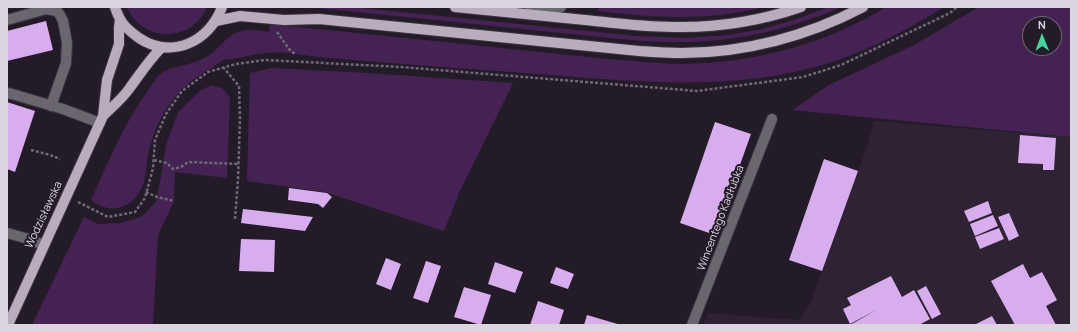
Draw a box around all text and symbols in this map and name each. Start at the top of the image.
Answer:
north arrow [1022,16,1062,56]
text: N [1038,17,1046,32]
street label: Wincentego Kadłubka [695,164,747,272]
street label: Wodzisławska [23,179,65,251]

